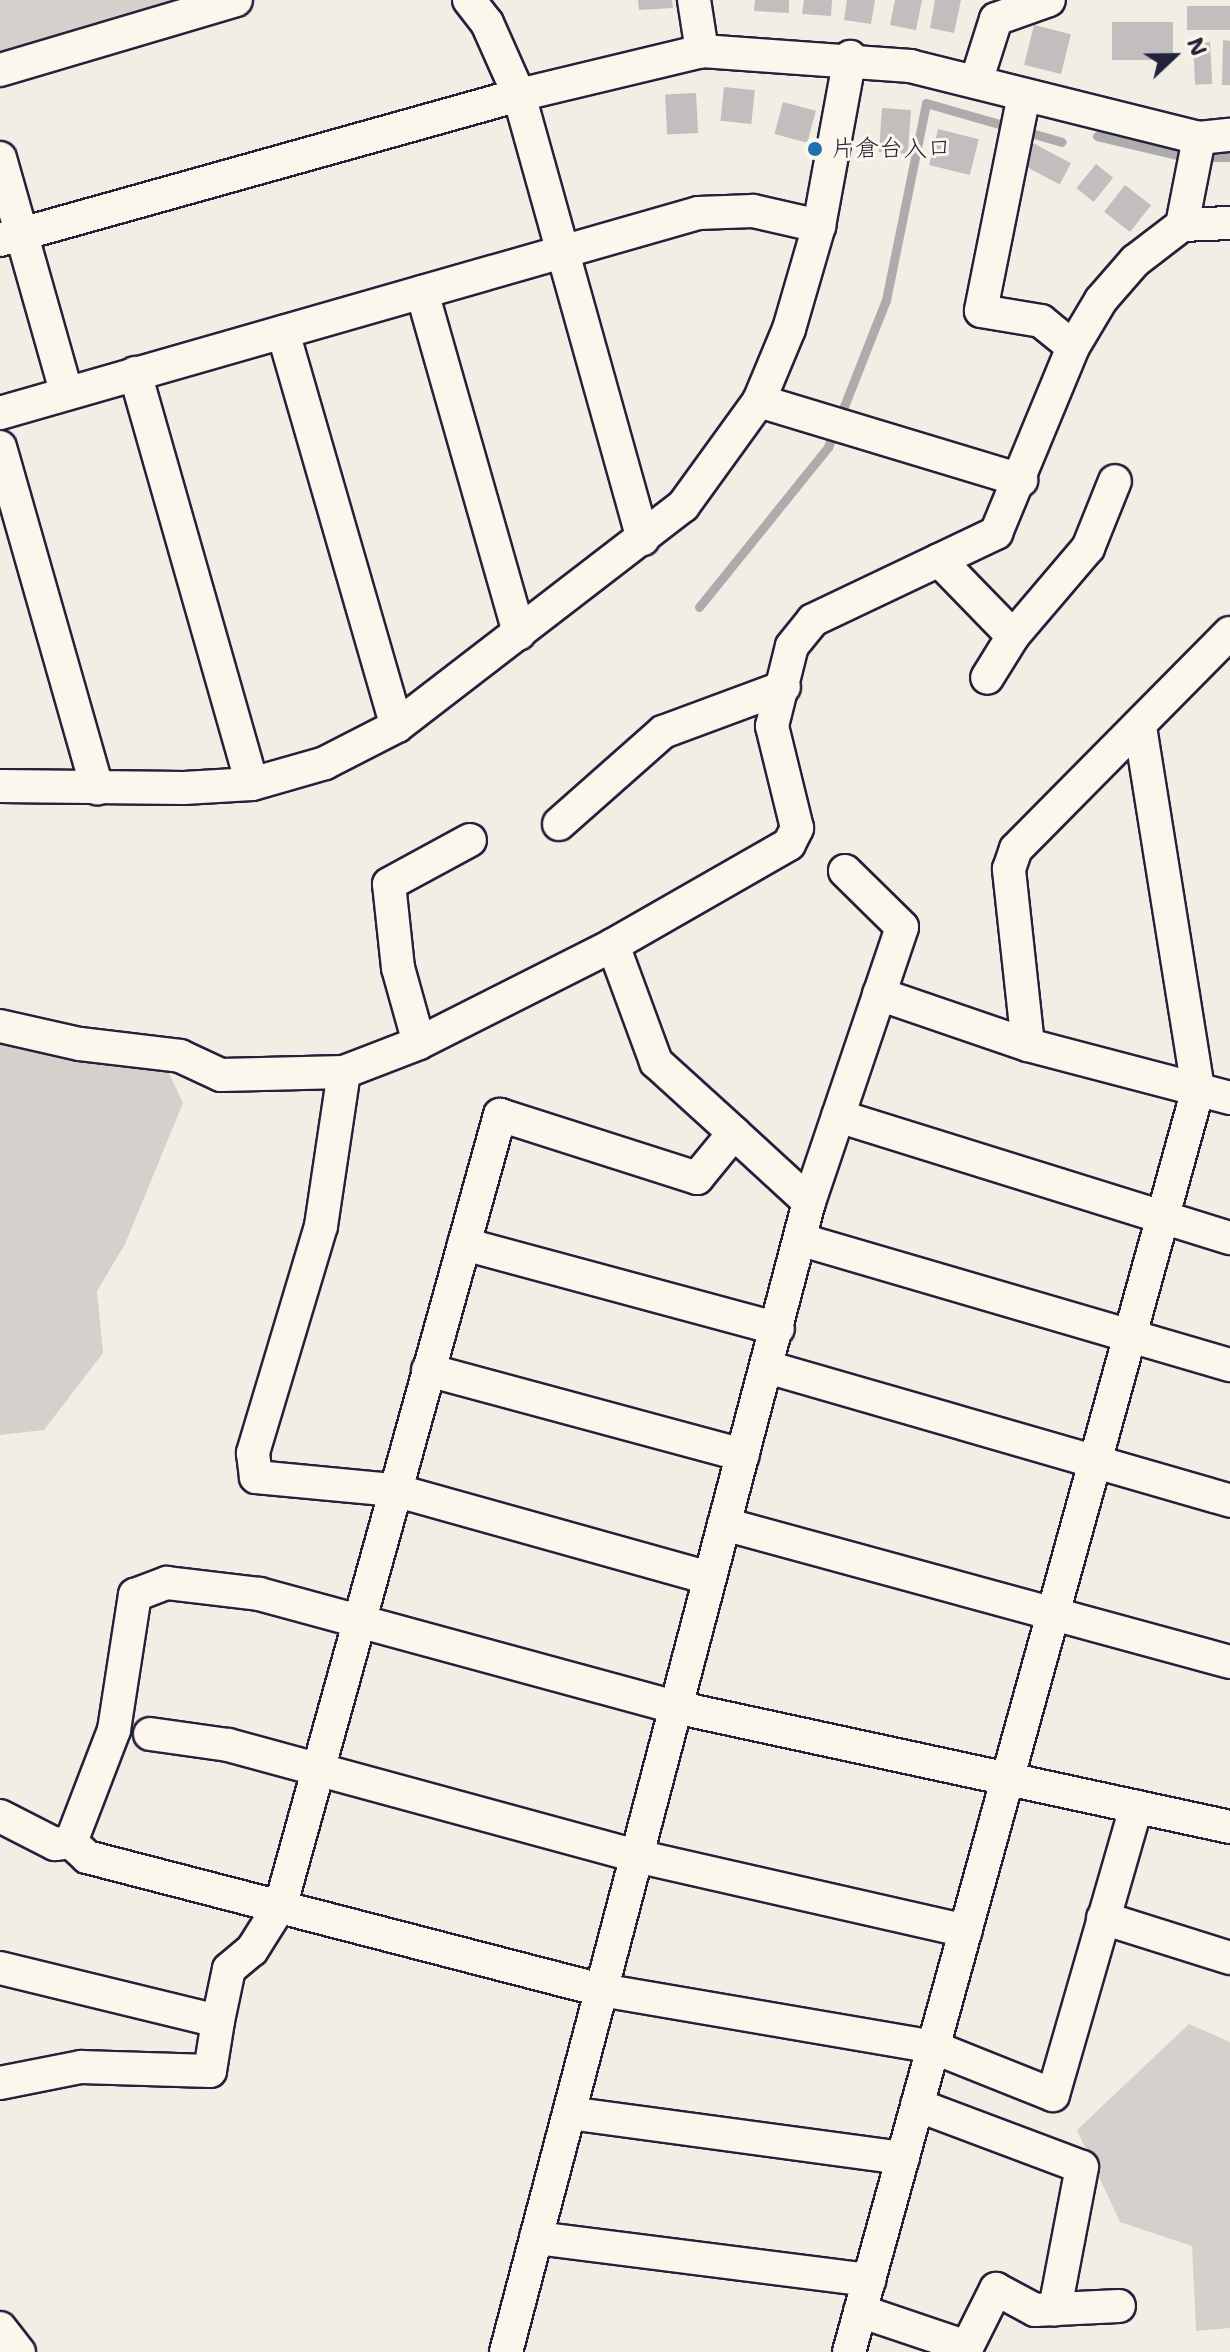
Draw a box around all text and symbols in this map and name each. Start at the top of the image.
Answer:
north arrow [1134,16,1214,96]
text: N [1180,33,1213,60]
place label: 片倉台入口 [831,135,951,163]
marker: 片倉台入口 [806,140,824,158]

